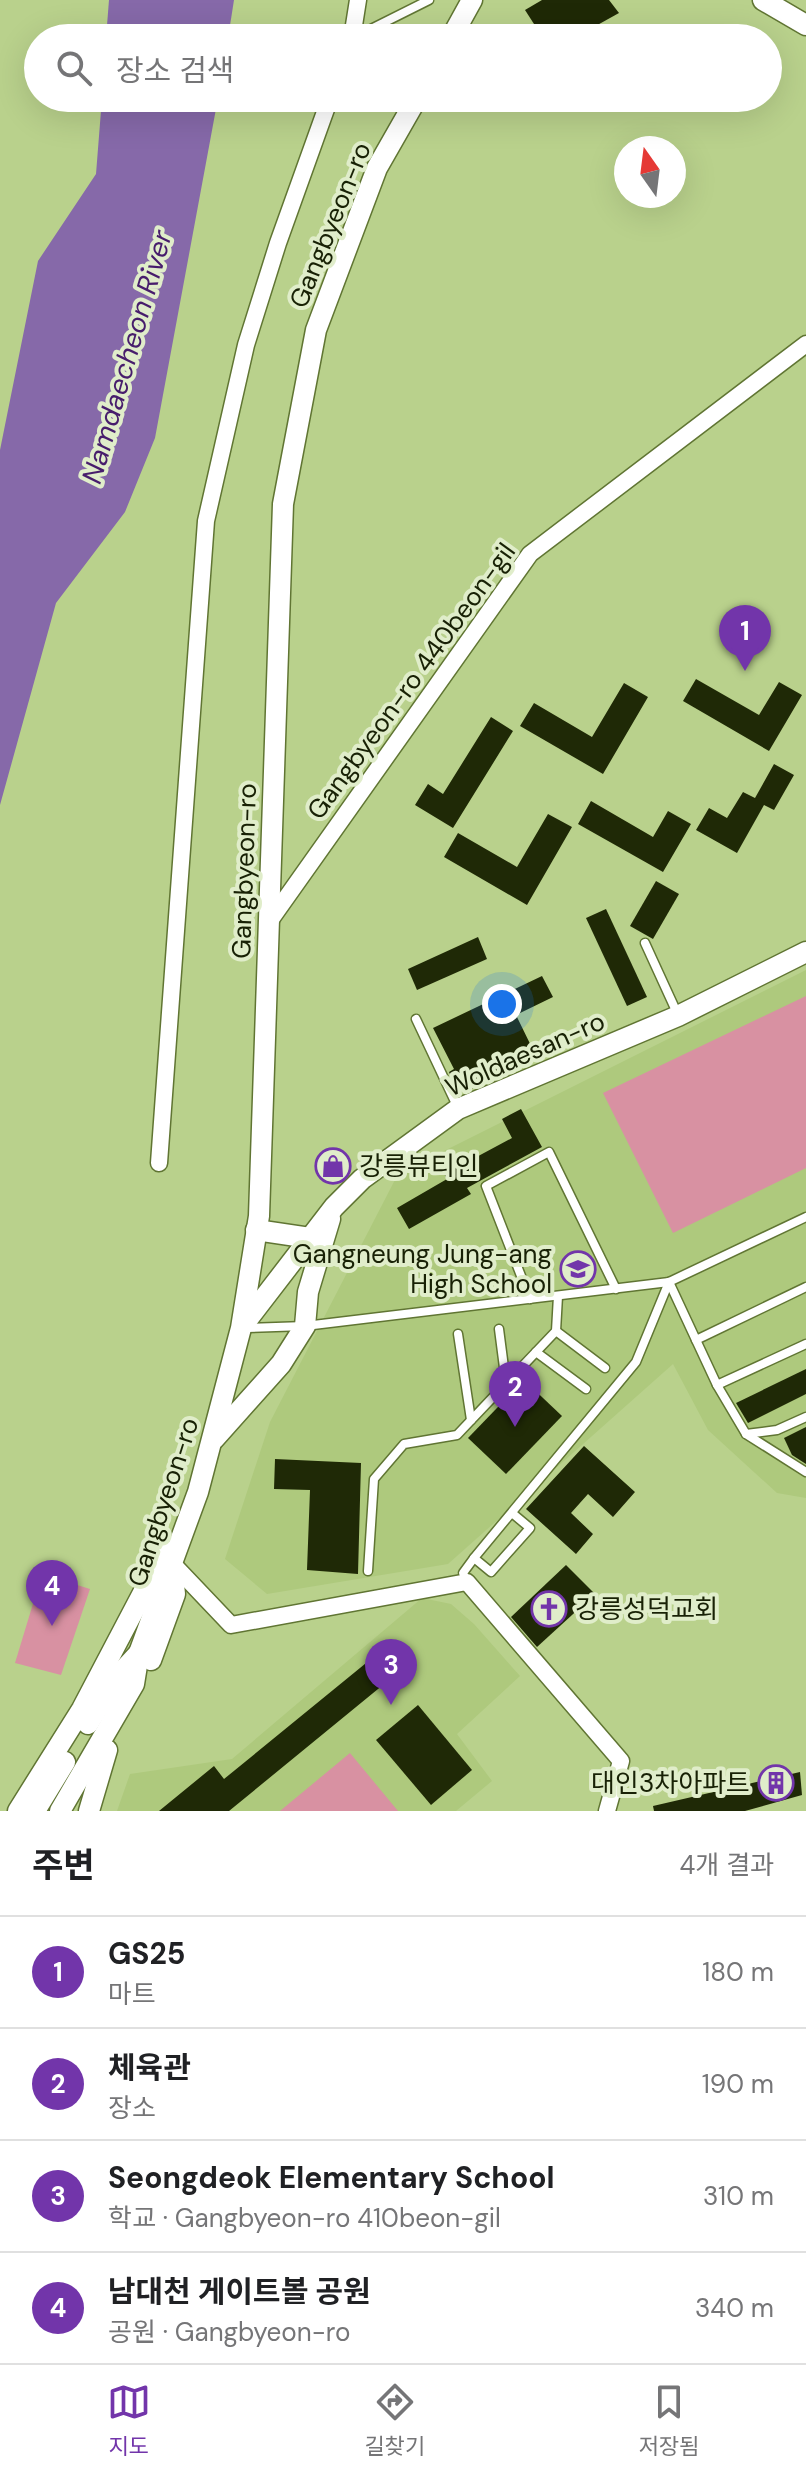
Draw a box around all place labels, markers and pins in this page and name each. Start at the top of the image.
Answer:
pin: 1 [719,605,771,671]
shop icon: 강릉뷰티인 [314,1147,352,1185]
place label: 강릉뷰티인 [359,1149,479,1183]
place label: Gangneung Jung-ang High School [293,1237,552,1301]
school or university icon: Gangneung Jung-ang High School [559,1250,597,1288]
pin: 2 [489,1361,541,1427]
pin: 4 [26,1560,78,1626]
church icon: 강릉성덕교회 [530,1590,568,1628]
place label: 강릉성덕교회 [575,1592,719,1626]
pin: 3 [365,1639,417,1705]
building icon: 대인3차아파트 [757,1764,795,1802]
place label: 대인3차아파트 [591,1766,750,1800]

